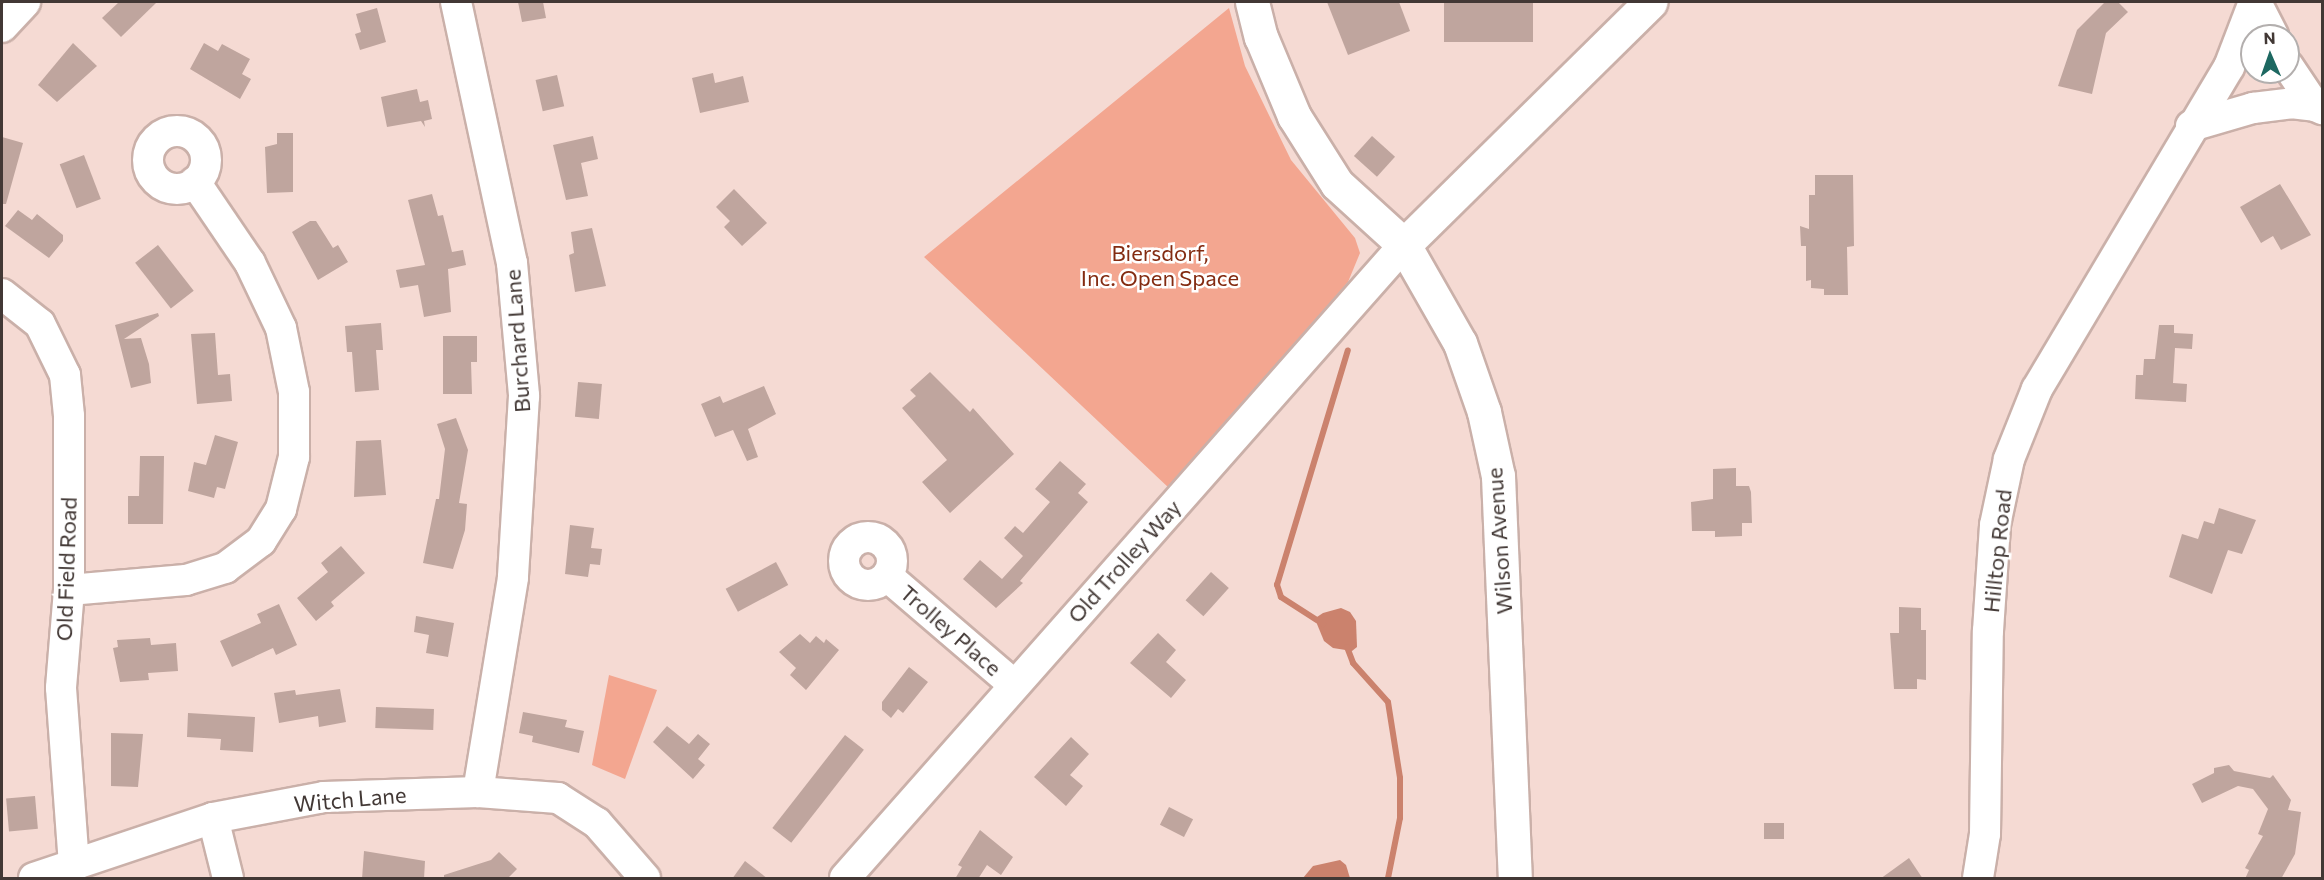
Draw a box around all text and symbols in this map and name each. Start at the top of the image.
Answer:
north arrow [2240,24,2300,84]
text: N [2263,28,2276,47]
park label: Biersdorf, Inc. Open Space [1081,239,1239,290]
street label: Burchard Lane [499,268,535,414]
street label: Wilson Avenue [1481,467,1517,615]
street label: Hilltop Road [1977,488,2017,614]
street label: Old Trolley Way [1062,494,1186,628]
street label: Old Field Road [50,496,82,642]
street label: Trolley Place [895,579,1007,681]
street label: Witch Lane [293,781,407,817]

